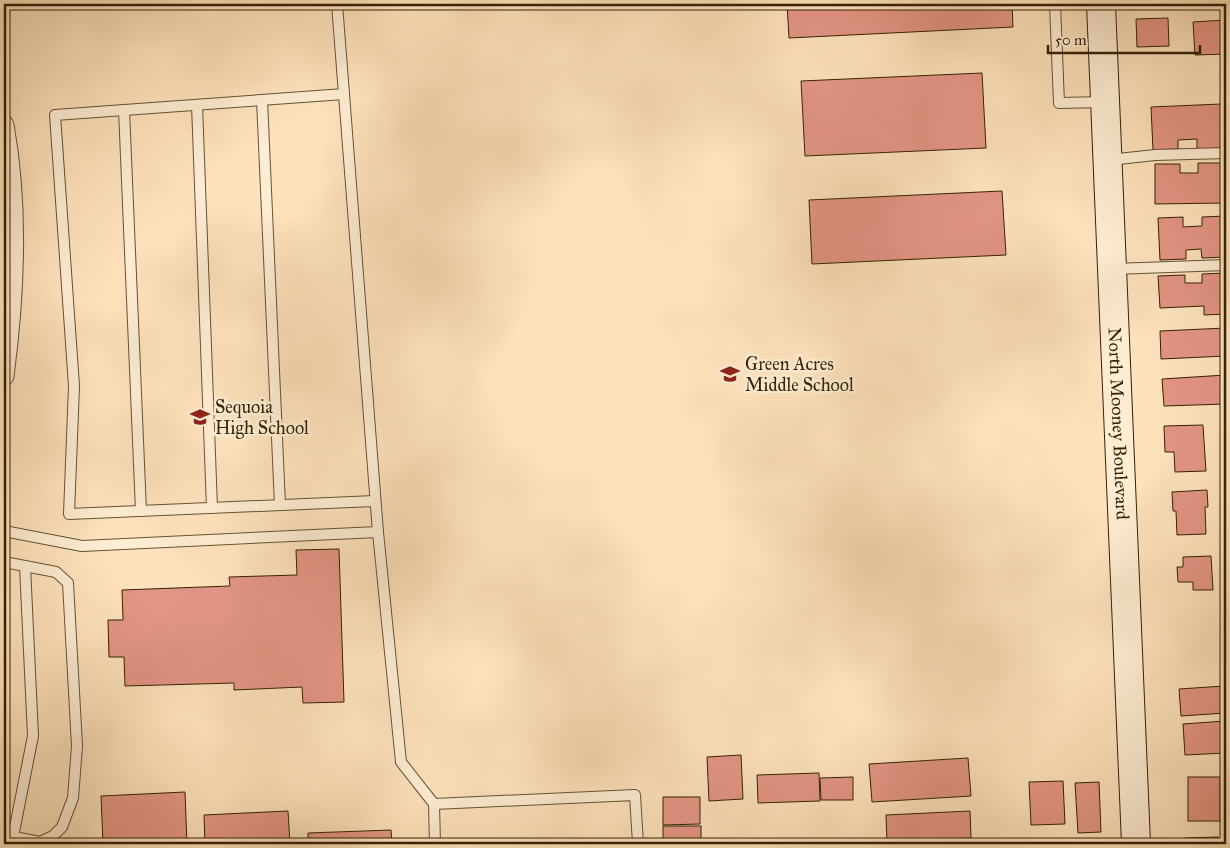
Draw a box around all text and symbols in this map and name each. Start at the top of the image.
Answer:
scale bar [1048,22,1200,54]
text: 50 m [1055,31,1087,49]
street label: North Mooney Boulevard [1103,327,1133,520]
place label: Green Acres Middle School [745,353,854,396]
school or university icon: Green Acres Middle School [719,363,741,385]
place label: Sequoia High School [215,396,309,440]
school or university icon: Sequoia High School [189,406,211,428]

